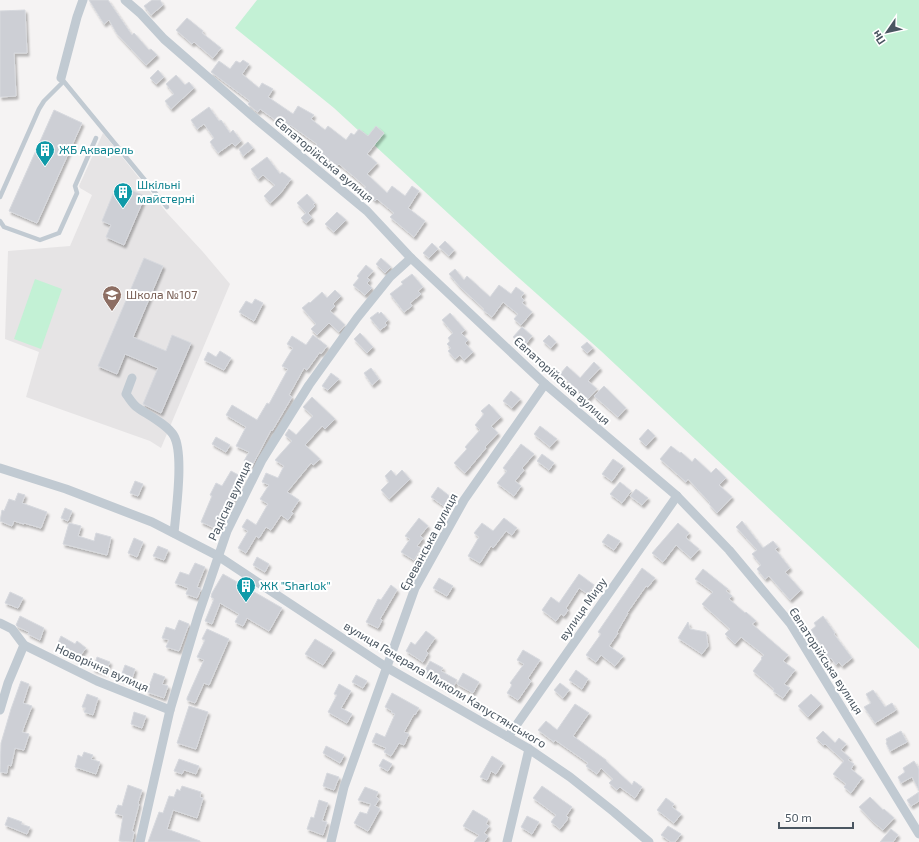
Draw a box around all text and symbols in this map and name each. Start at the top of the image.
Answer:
north arrow [867,12,907,52]
text: Пн [869,28,888,47]
street label: Євпаторійська вулиця [272,114,377,205]
building icon: ЖБ Акварель [34,139,56,167]
place label: ЖБ Акварель [59,142,133,156]
place label: Шкільні майстерні [137,177,195,205]
building icon: Шкільні майстерні [112,181,134,209]
school or university icon: Школа №107 [101,284,123,312]
place label: Школа №107 [126,287,197,301]
street label: Євпаторійська вулиця [511,333,614,428]
street label: Радісна вулиця [205,459,255,543]
street label: Єреванська вулиця [396,490,461,593]
street label: вулиця Миру [555,574,610,643]
building icon: ЖК "Sharlok" [235,575,257,603]
place label: ЖК "Sharlok" [260,578,331,592]
street label: Євпаторійська вулиця [786,604,867,717]
street label: вулиця Генерала Миколи Капустянського [341,618,549,751]
street label: Новорічна вулиця [53,640,151,695]
scale bar [779,804,853,830]
text: 50 m [785,810,812,824]

